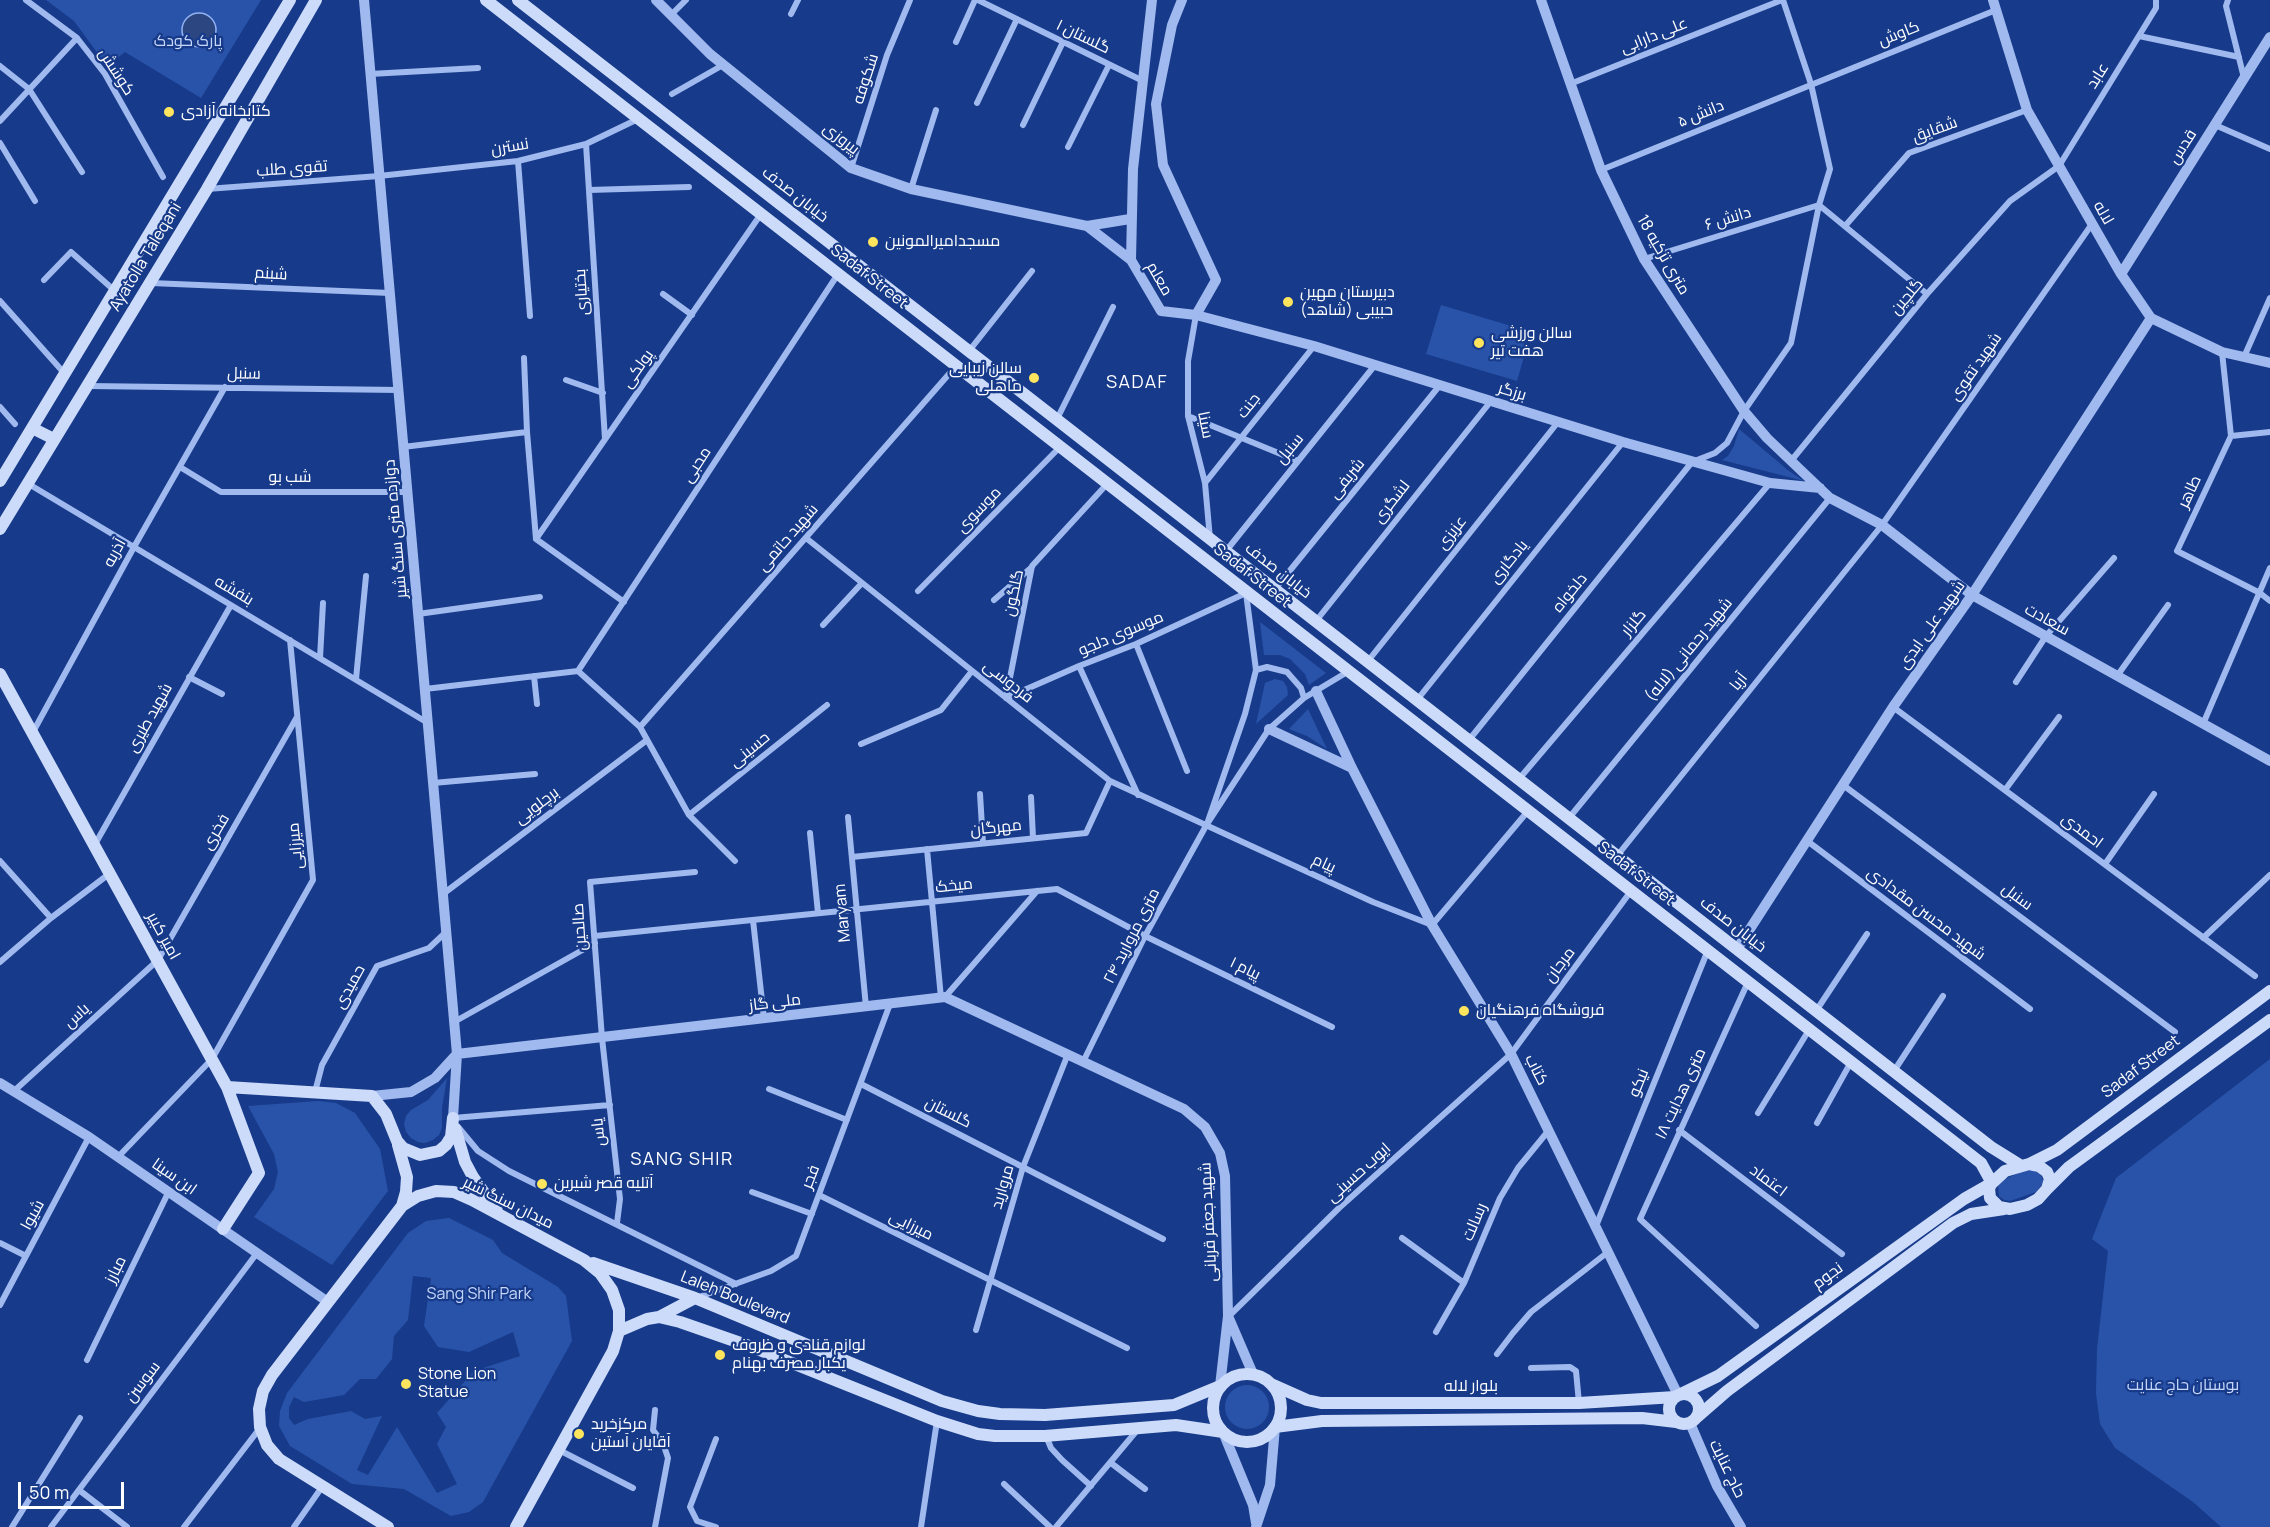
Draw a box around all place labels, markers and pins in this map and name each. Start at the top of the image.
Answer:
place label: کتابخانه آزادی [181,102,271,122]
marker: کتابخانه آزادی [162,105,176,119]
place label: مسجدامیرالمونین [885,232,1000,252]
marker: مسجدامیرالمونین [866,235,880,249]
place label: دبیرستان مهین حبیبی (شاهد) [1300,283,1395,321]
marker: دبیرستان مهین حبیبی (شاهد) [1281,295,1295,309]
place label: سالن ورزشی هفت تیر [1491,324,1572,362]
marker: سالن ورزشی هفت تیر [1472,336,1486,350]
place label: سالن زیبایی ماهلی [949,359,1022,397]
marker: سالن زیبایی ماهلی [1027,371,1041,385]
place label: فروشگاه فرهنگیان [1476,1001,1604,1021]
marker: فروشگاه فرهنگیان [1457,1004,1471,1018]
place label: آتلیه قصر شیرین [554,1174,654,1194]
marker: آتلیه قصر شیرین [535,1177,549,1191]
place label: لوازم قنادی و ظروف یکبار مصرف بهنام [732,1336,866,1374]
marker: لوازم قنادی و ظروف یکبار مصرف بهنام [713,1348,727,1362]
place label: Stone Lion Statue [418,1365,496,1403]
marker: Stone Lion Statue [399,1377,413,1391]
place label: مرکزخرید آقایان آستین [591,1415,671,1453]
marker: مرکزخرید آقایان آستین [572,1427,586,1441]

